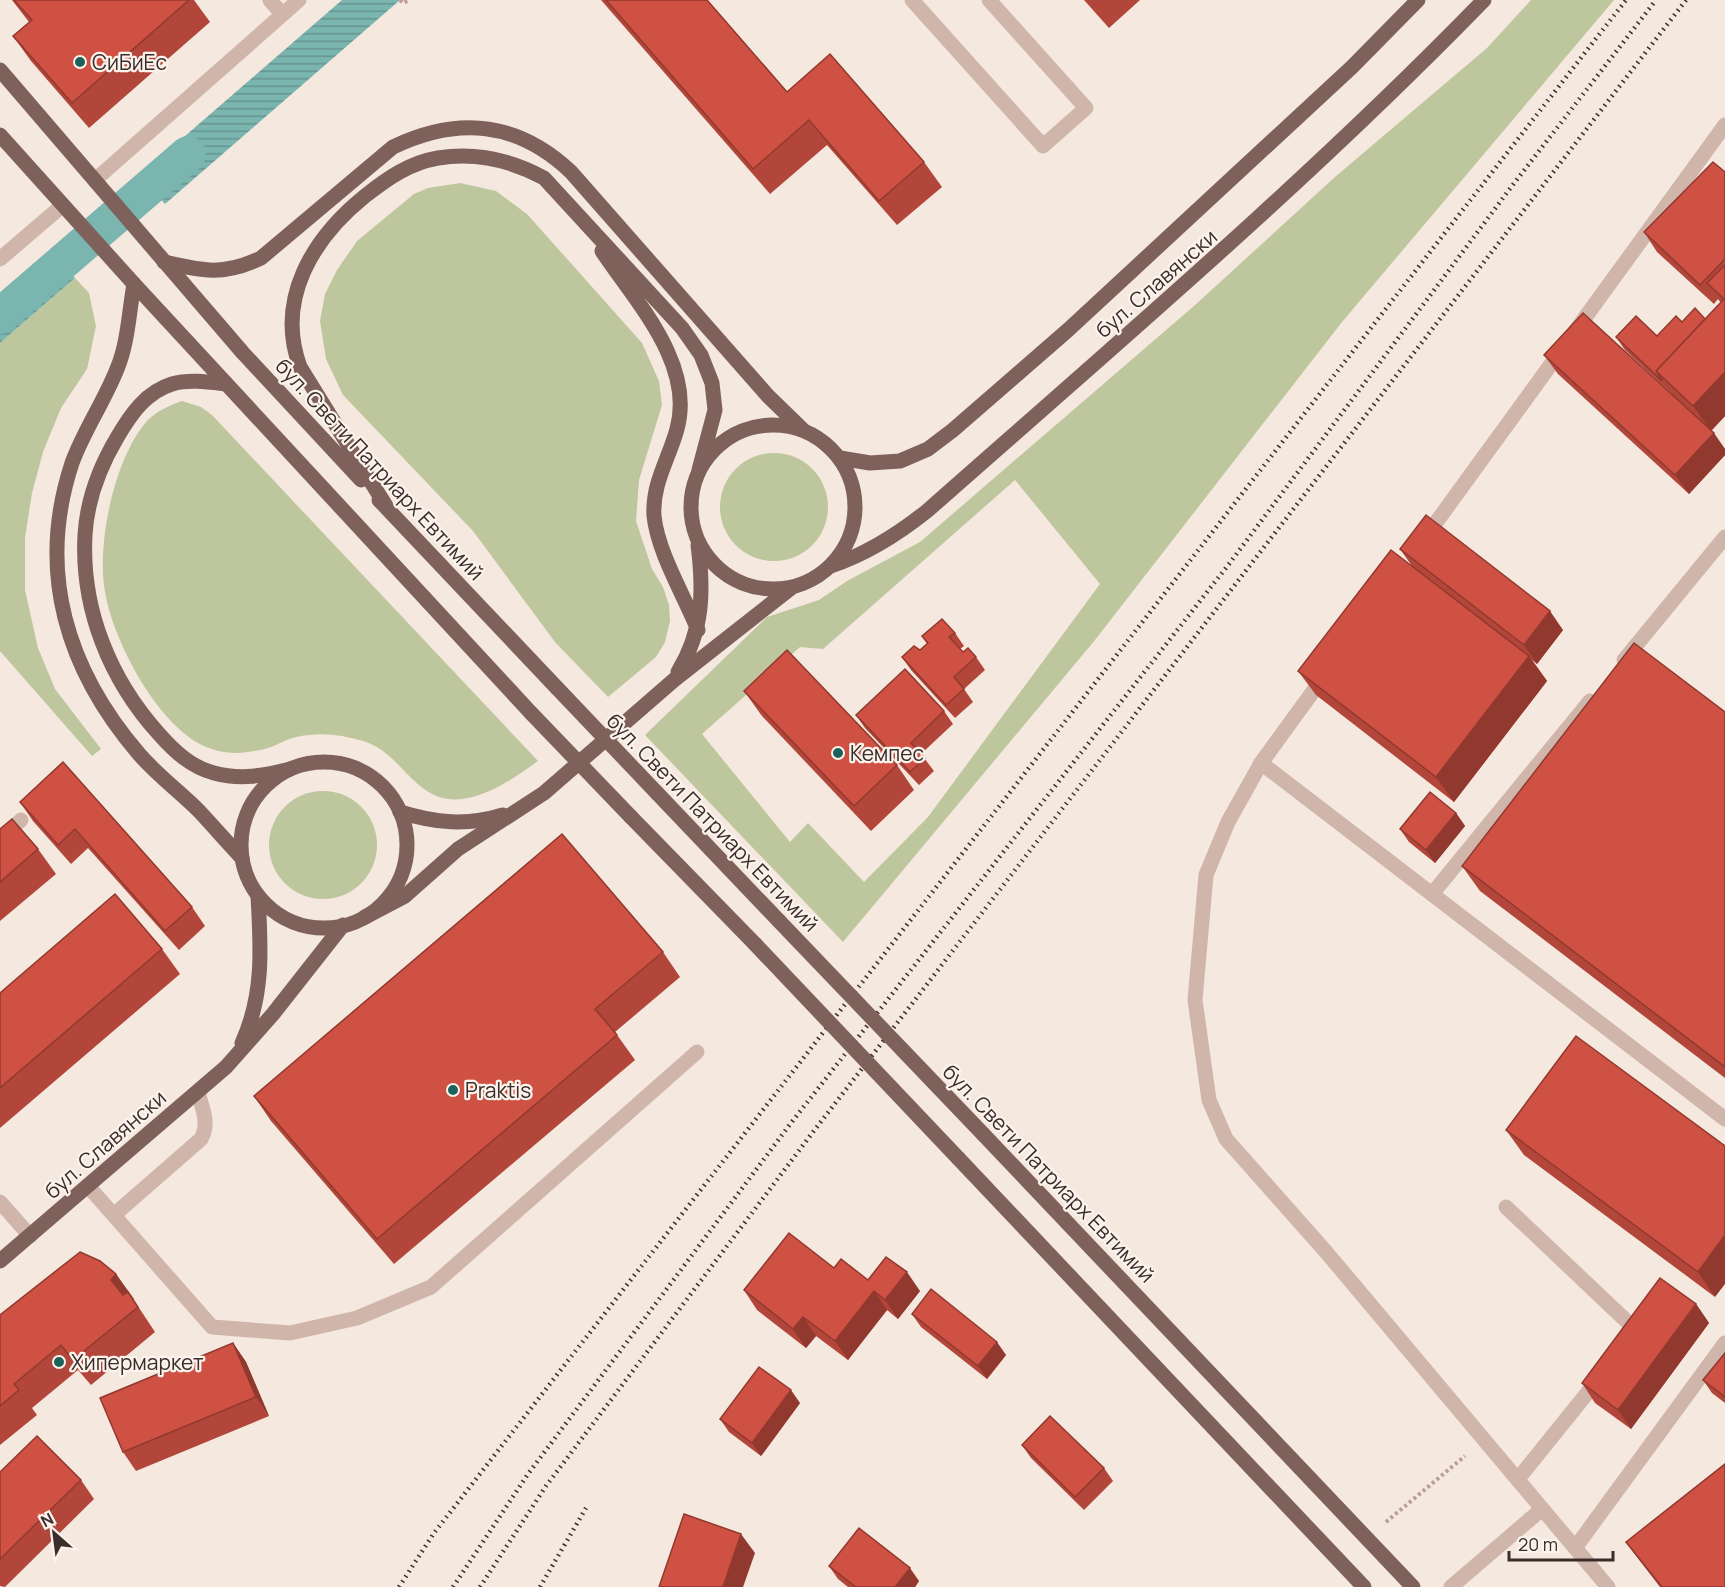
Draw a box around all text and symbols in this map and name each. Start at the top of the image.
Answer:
place label: СиБиЕс [92,48,167,76]
marker: СиБиЕс [73,55,87,69]
street label: бул. Славянски [1089,223,1223,343]
street label: бул. Свети Патриарх Евтимий [270,352,490,586]
street label: бул. Свети Патриарх Евтимий [601,707,825,937]
place label: Кемпес [850,739,924,767]
marker: Кемпес [831,746,845,760]
street label: бул. Свети Патриарх Евтимий [937,1058,1161,1288]
place label: Praktis [465,1076,531,1104]
marker: Praktis [446,1083,460,1097]
street label: бул. Славянски [38,1084,172,1204]
place label: Хипермаркет [71,1348,204,1376]
marker: Хипермаркет [52,1355,66,1369]
north arrow [24,1503,84,1563]
text: N [37,1507,57,1532]
scale bar [1509,1524,1612,1562]
text: 20 m [1518,1532,1558,1556]

